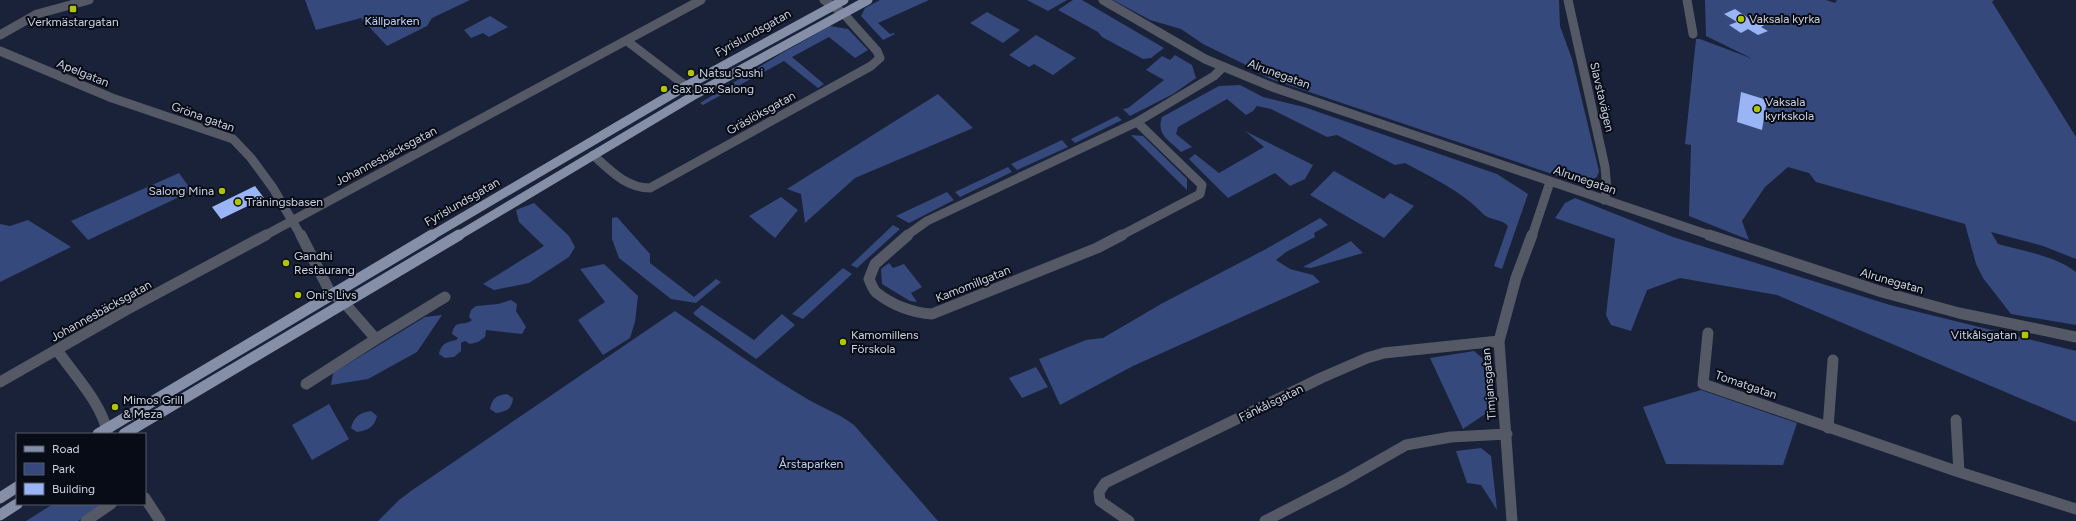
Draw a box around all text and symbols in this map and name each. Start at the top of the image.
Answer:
marker: Verkmästargatan [68,4,78,14]
street label: Fyrislundsgatan [713,6,794,60]
place label: Vaksala kyrka [1749,12,1820,26]
park label: Källparken [365,14,420,28]
marker: Vaksala kyrka [1736,14,1746,24]
place label: Verkmästargatan [27,15,119,29]
street label: Apelgatan [55,56,111,90]
street label: Alrunegatan [1246,56,1312,92]
street label: Slavstavägen [1587,61,1617,133]
place label: Natsu Sushi [699,66,763,80]
marker: Natsu Sushi [686,68,696,78]
place label: Sax Dax Salong [672,82,754,96]
marker: Sax Dax Salong [659,84,669,94]
street label: Gräslöksgatan [724,88,798,138]
place label: Vaksala kyrkskola [1765,95,1814,123]
street label: Gröna gatan [169,99,237,135]
marker: Vaksala kyrkskola [1752,104,1762,114]
street label: Johannesbäcksgatan [333,123,439,189]
street label: Alrunegatan [1552,163,1618,197]
street label: Fyrislundsgatan [422,175,502,229]
place label: Salong Mina [148,184,214,198]
marker: Salong Mina [217,186,227,196]
place label: Träningsbasen [246,195,323,209]
marker: Träningsbasen [233,197,243,207]
place label: Gandhi Restaurang [294,249,355,277]
marker: Gandhi Restaurang [281,258,291,268]
street label: Kamomillgatan [934,263,1013,305]
street label: Alrunegatan [1859,265,1926,297]
street label: Johannesbäcksgatan [48,277,154,345]
place label: Oni's Livs [306,288,357,302]
marker: Oni's Livs [293,290,303,300]
place label: Kamomillens Förskola [851,328,919,356]
place label: Vitkålsgatan [1951,328,2017,342]
marker: Vitkålsgatan [2020,330,2030,340]
marker: Kamomillens Förskola [838,337,848,347]
street label: Timjansgatan [1479,347,1499,420]
street label: Tomatgatan [1713,368,1779,402]
street label: Fänkålsgatan [1237,381,1306,425]
place label: Mimos Grill & Meza [123,393,183,421]
marker: Mimos Grill & Meza [110,402,120,412]
legend [16,433,146,505]
text: Road [52,442,80,456]
park label: Årstaparken [779,457,844,471]
text: Park [52,462,75,476]
text: Building [52,482,95,496]

